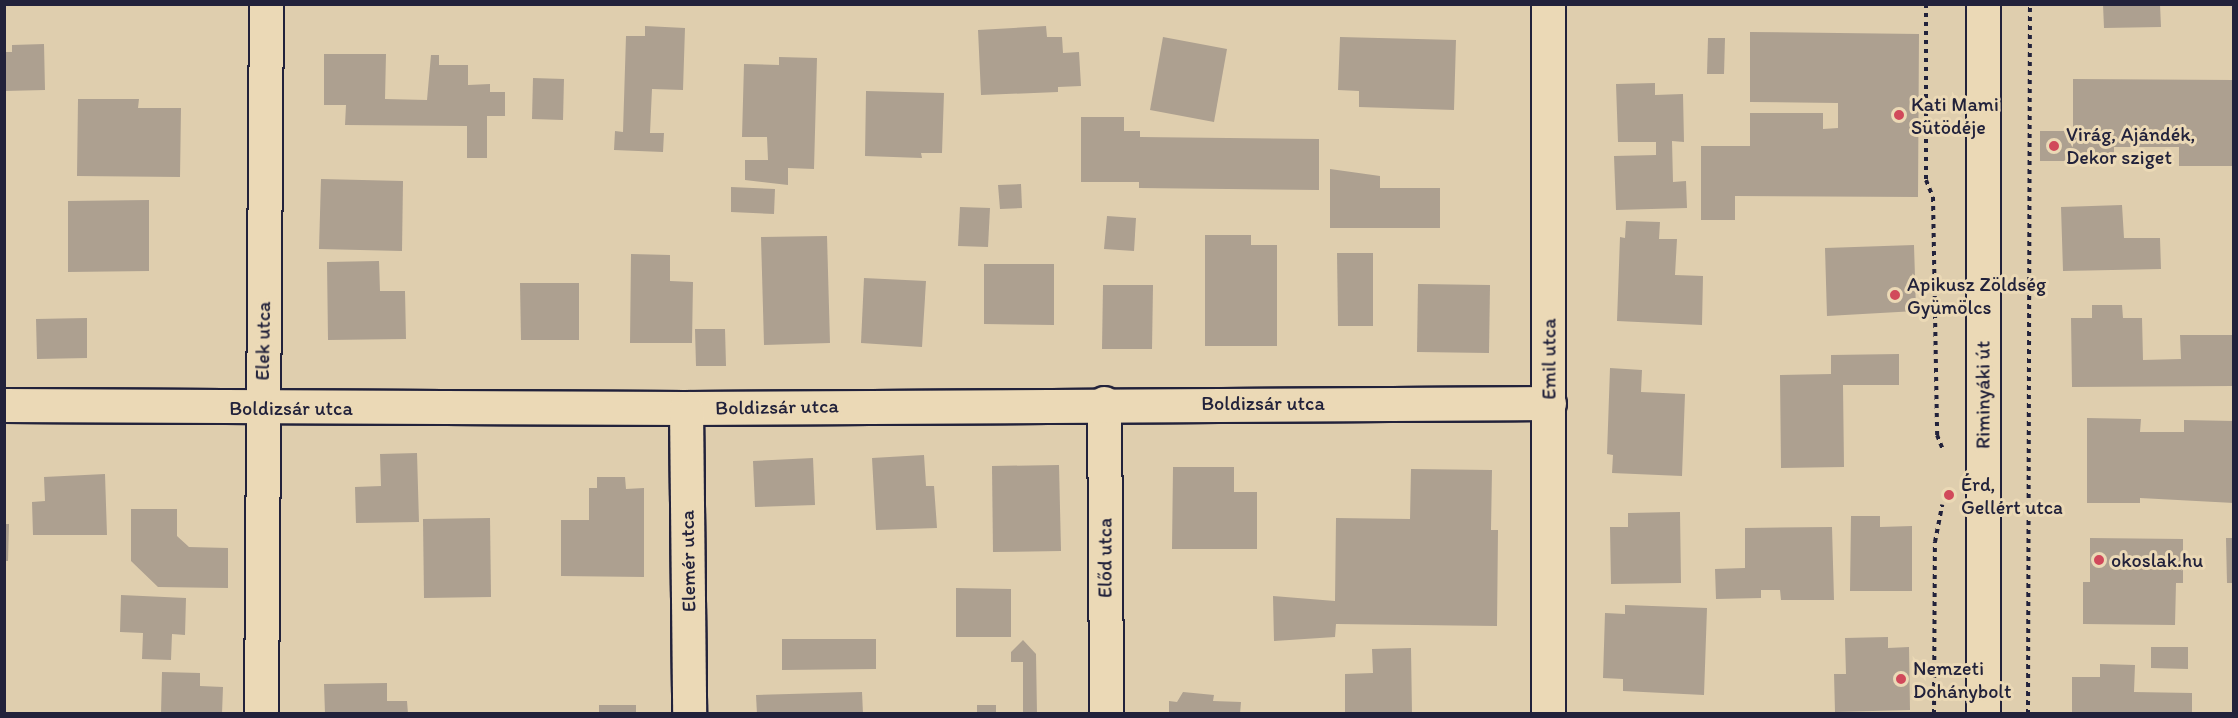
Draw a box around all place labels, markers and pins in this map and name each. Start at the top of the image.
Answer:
place label: Kati Mami Sütödéje [1911,92,1999,139]
marker: Kati Mami Sütödéje [1892,108,1906,122]
place label: Virág, Ajándék, Dekor sziget [2066,122,2195,169]
marker: Virág, Ajándék, Dekor sziget [2047,139,2061,153]
place label: Apikusz Zöldség Gyümölcs [1907,272,2046,319]
marker: Apikusz Zöldség Gyümölcs [1888,288,1902,302]
place label: Érd, Gellért utca [1961,472,2063,519]
marker: Érd, Gellért utca [1942,488,1956,502]
place label: okoslak.hu [2111,548,2203,572]
marker: okoslak.hu [2092,553,2106,567]
place label: Nemzeti Dohánybolt [1913,656,2012,703]
marker: Nemzeti Dohánybolt [1894,672,1908,686]

